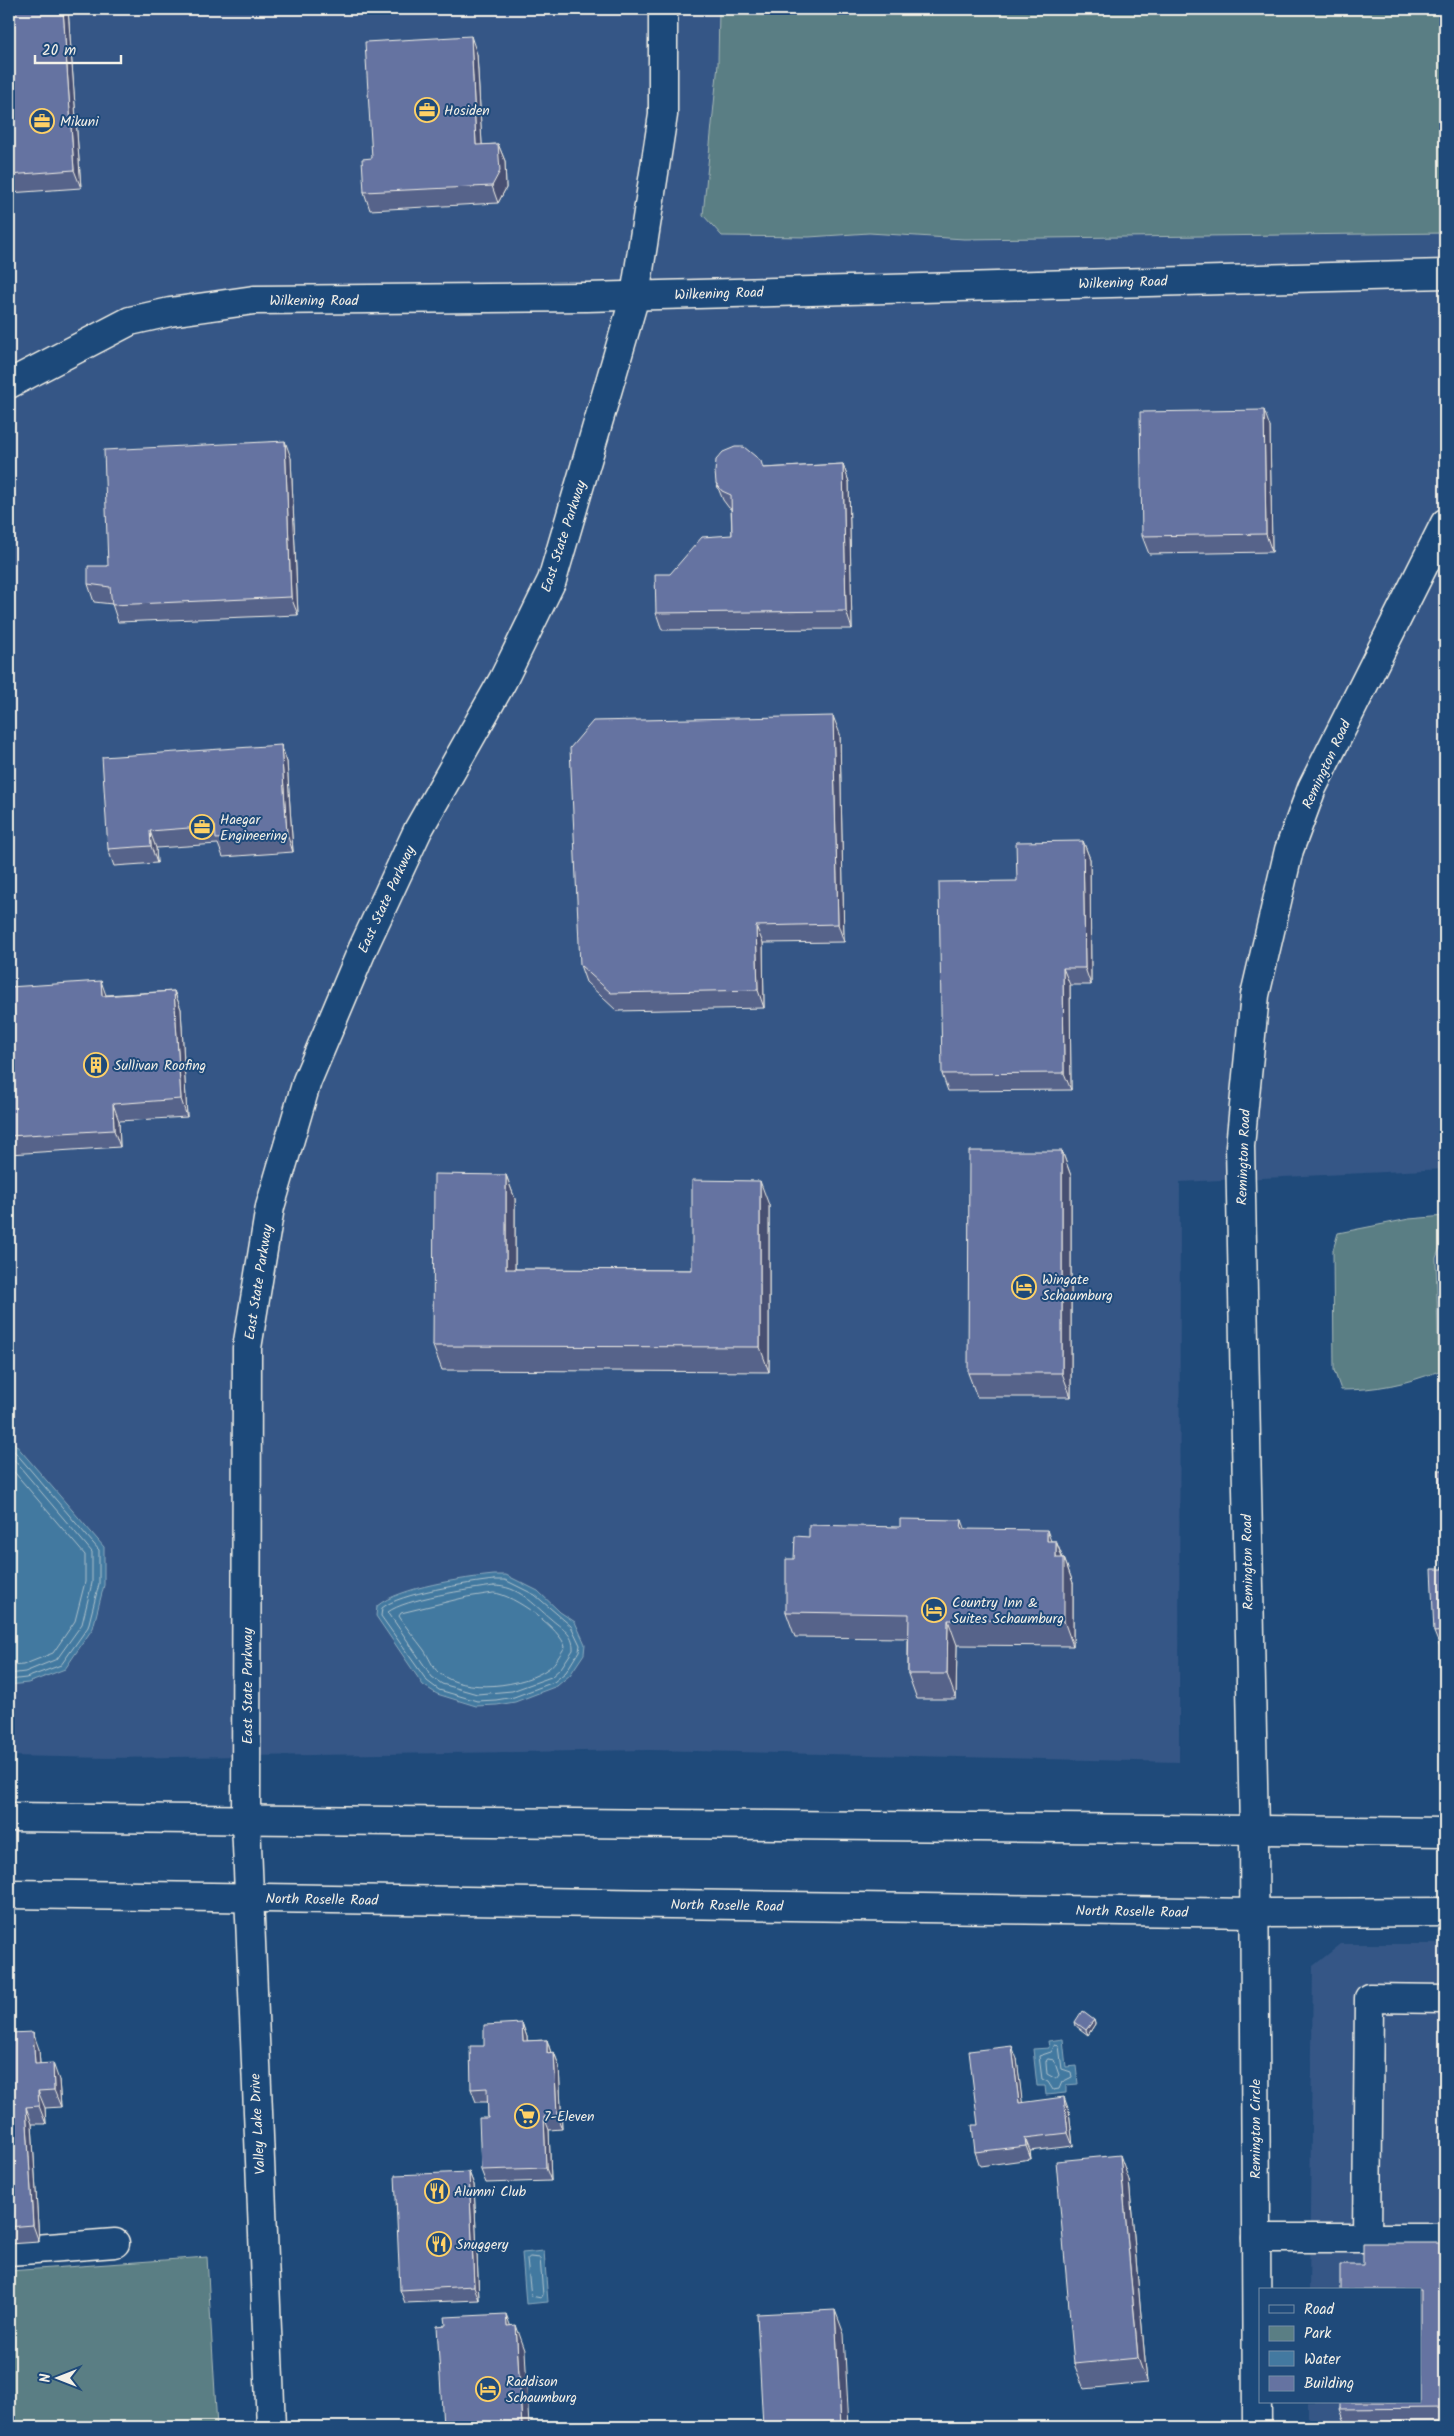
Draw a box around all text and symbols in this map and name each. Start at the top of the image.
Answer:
scale bar [35,32,121,64]
text: 20 m [42,39,76,63]
office icon: Hosiden [414,97,440,123]
place label: Hosiden [444,100,490,122]
office icon: Mikuni [29,108,55,134]
place label: Mikuni [60,111,99,133]
street label: Wilkening Road [1078,270,1169,296]
street label: Wilkening Road [674,281,765,307]
street label: Wilkening Road [269,290,360,312]
street label: East State Parkway [535,477,593,595]
street label: Remington Road [1297,715,1358,813]
place label: Haegar Engineering [220,809,288,847]
office icon: Haegar Engineering [189,814,215,840]
street label: East State Parkway [352,842,422,957]
building icon: Sullivan Roofing [83,1052,109,1078]
place label: Sullivan Roofing [114,1055,206,1077]
street label: Remington Road [1231,1108,1257,1205]
street label: East State Parkway [239,1223,279,1341]
place label: Wingate Schaumburg [1042,1269,1113,1307]
hotel icon: Wingate Schaumburg [1011,1274,1037,1300]
street label: Remington Road [1236,1513,1260,1610]
place label: Country Inn & Suites Schaumburg [952,1592,1064,1630]
hotel icon: Country Inn & Suites Schaumburg [921,1597,947,1623]
street label: East State Parkway [237,1627,259,1744]
street label: North Roselle Road [265,1888,379,1912]
street label: North Roselle Road [670,1894,784,1918]
street label: North Roselle Road [1075,1900,1189,1924]
street label: Valley Lake Drive [244,2072,272,2175]
street label: Remington Circle [1245,2078,1267,2179]
supermarket icon: 7-Eleven [514,2103,540,2129]
place label: 7-Eleven [544,2106,594,2128]
restaurant icon: Alumni Club [424,2178,450,2204]
place label: Alumni Club [454,2181,527,2203]
restaurant icon: Snuggery [426,2231,452,2257]
place label: Snuggery [456,2234,509,2256]
legend [1259,2288,1422,2404]
text: Road [1304,2298,1335,2322]
text: Park [1304,2322,1332,2346]
text: Water [1304,2348,1341,2372]
north arrow [32,2354,82,2404]
place label: Raddison Schaumburg [506,2371,577,2409]
text: Building [1304,2372,1354,2396]
text: N [35,2373,57,2382]
hotel icon: Raddison Schaumburg [475,2376,501,2402]

